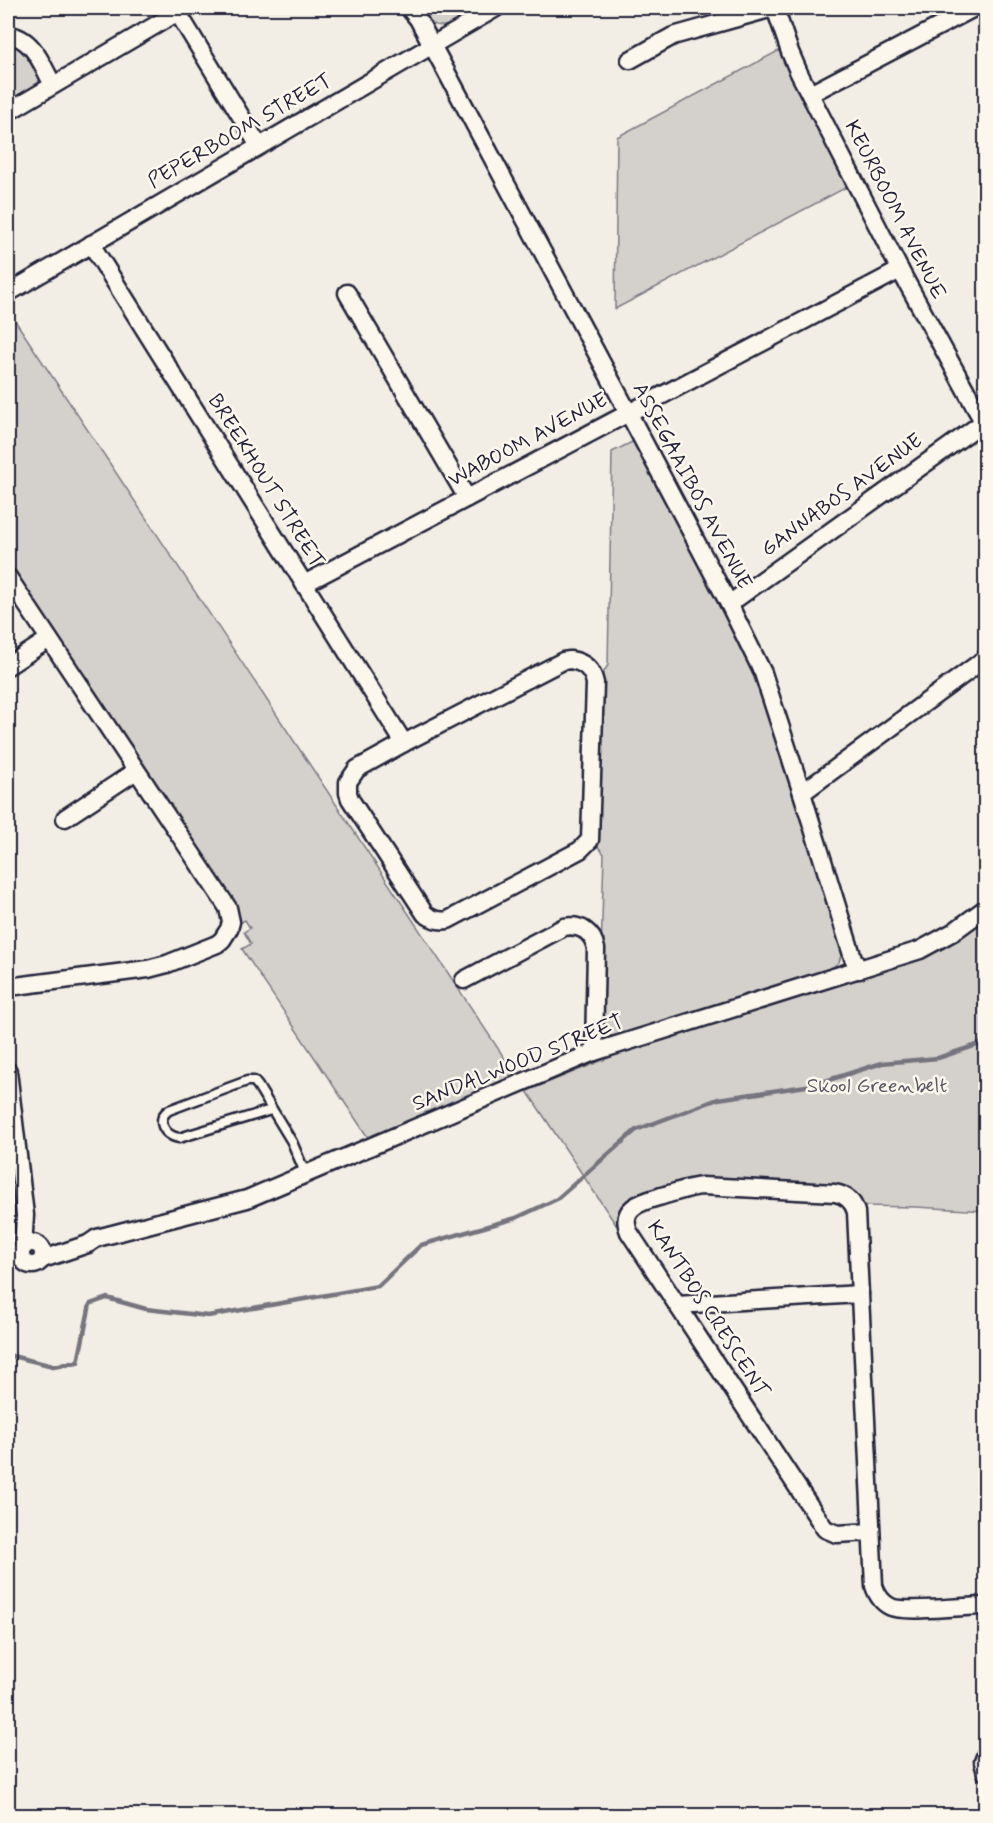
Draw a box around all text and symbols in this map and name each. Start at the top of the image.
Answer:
street label: PEPERBOOM STREET [143,67,337,195]
street label: KEURBOOM AVENUE [838,116,952,304]
street label: ASSEGAAIBOS AVENUE [626,378,758,594]
street label: WABOOM AVENUE [443,386,613,494]
street label: BREEKHOUT STREET [201,389,331,573]
street label: GANNABOS AVENUE [756,427,928,563]
street label: SANDALWOOD STREET [408,1008,628,1118]
park label: Skool Greenbelt [807,1072,947,1100]
street label: KANTBOS CRESCENT [640,1215,776,1403]

